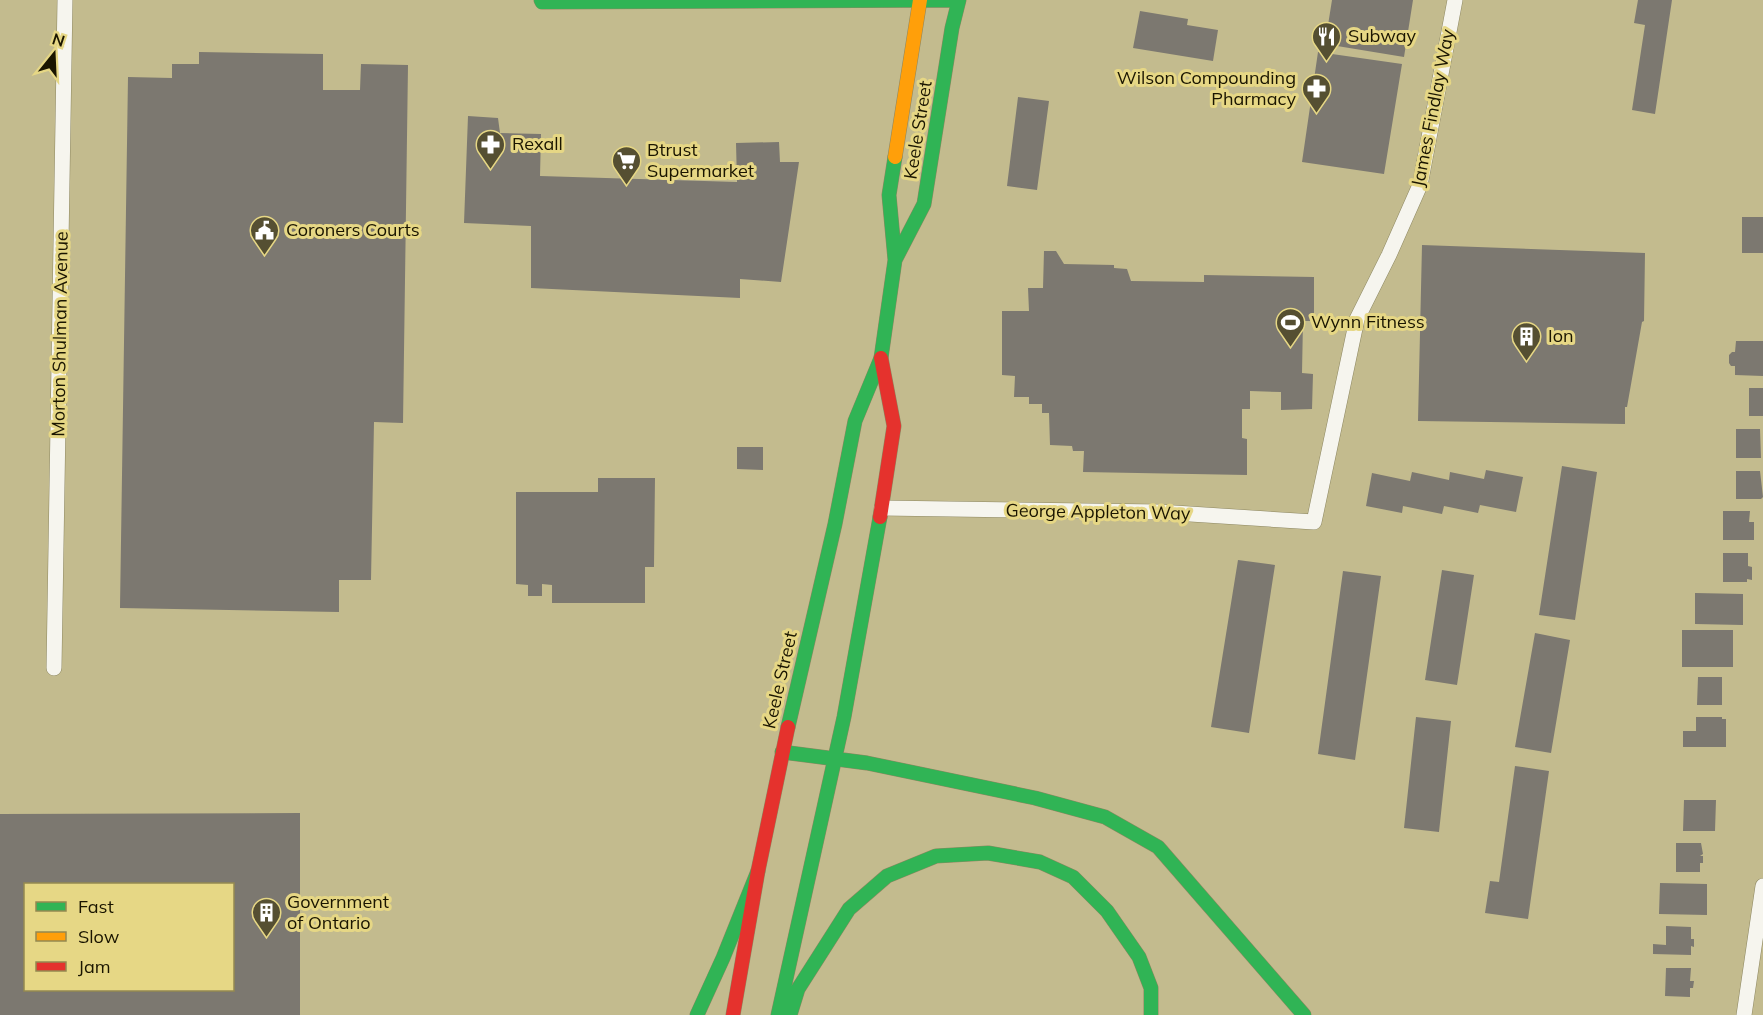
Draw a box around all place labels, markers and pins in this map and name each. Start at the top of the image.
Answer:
restaurant icon: Subway [1311,20,1343,62]
place label: Subway [1348,24,1416,47]
place label: Wilson Compounding Pharmacy [1117,66,1296,110]
pharmacy icon: Wilson Compounding Pharmacy [1301,72,1333,114]
pharmacy icon: Rexall [475,128,507,170]
place label: Rexall [512,132,563,155]
place label: Btrust Supermarket [647,138,754,182]
supermarket icon: Btrust Supermarket [610,144,642,186]
public building icon: Coroners Courts [249,214,281,256]
place label: Coroners Courts [286,218,420,241]
sports icon: Wynn Fitness [1274,306,1306,348]
place label: Wynn Fitness [1311,310,1425,333]
building icon: Ion [1511,320,1543,362]
place label: Ion [1548,324,1574,347]
place label: Government of Ontario [287,890,389,934]
building icon: Government of Ontario [250,896,282,938]

